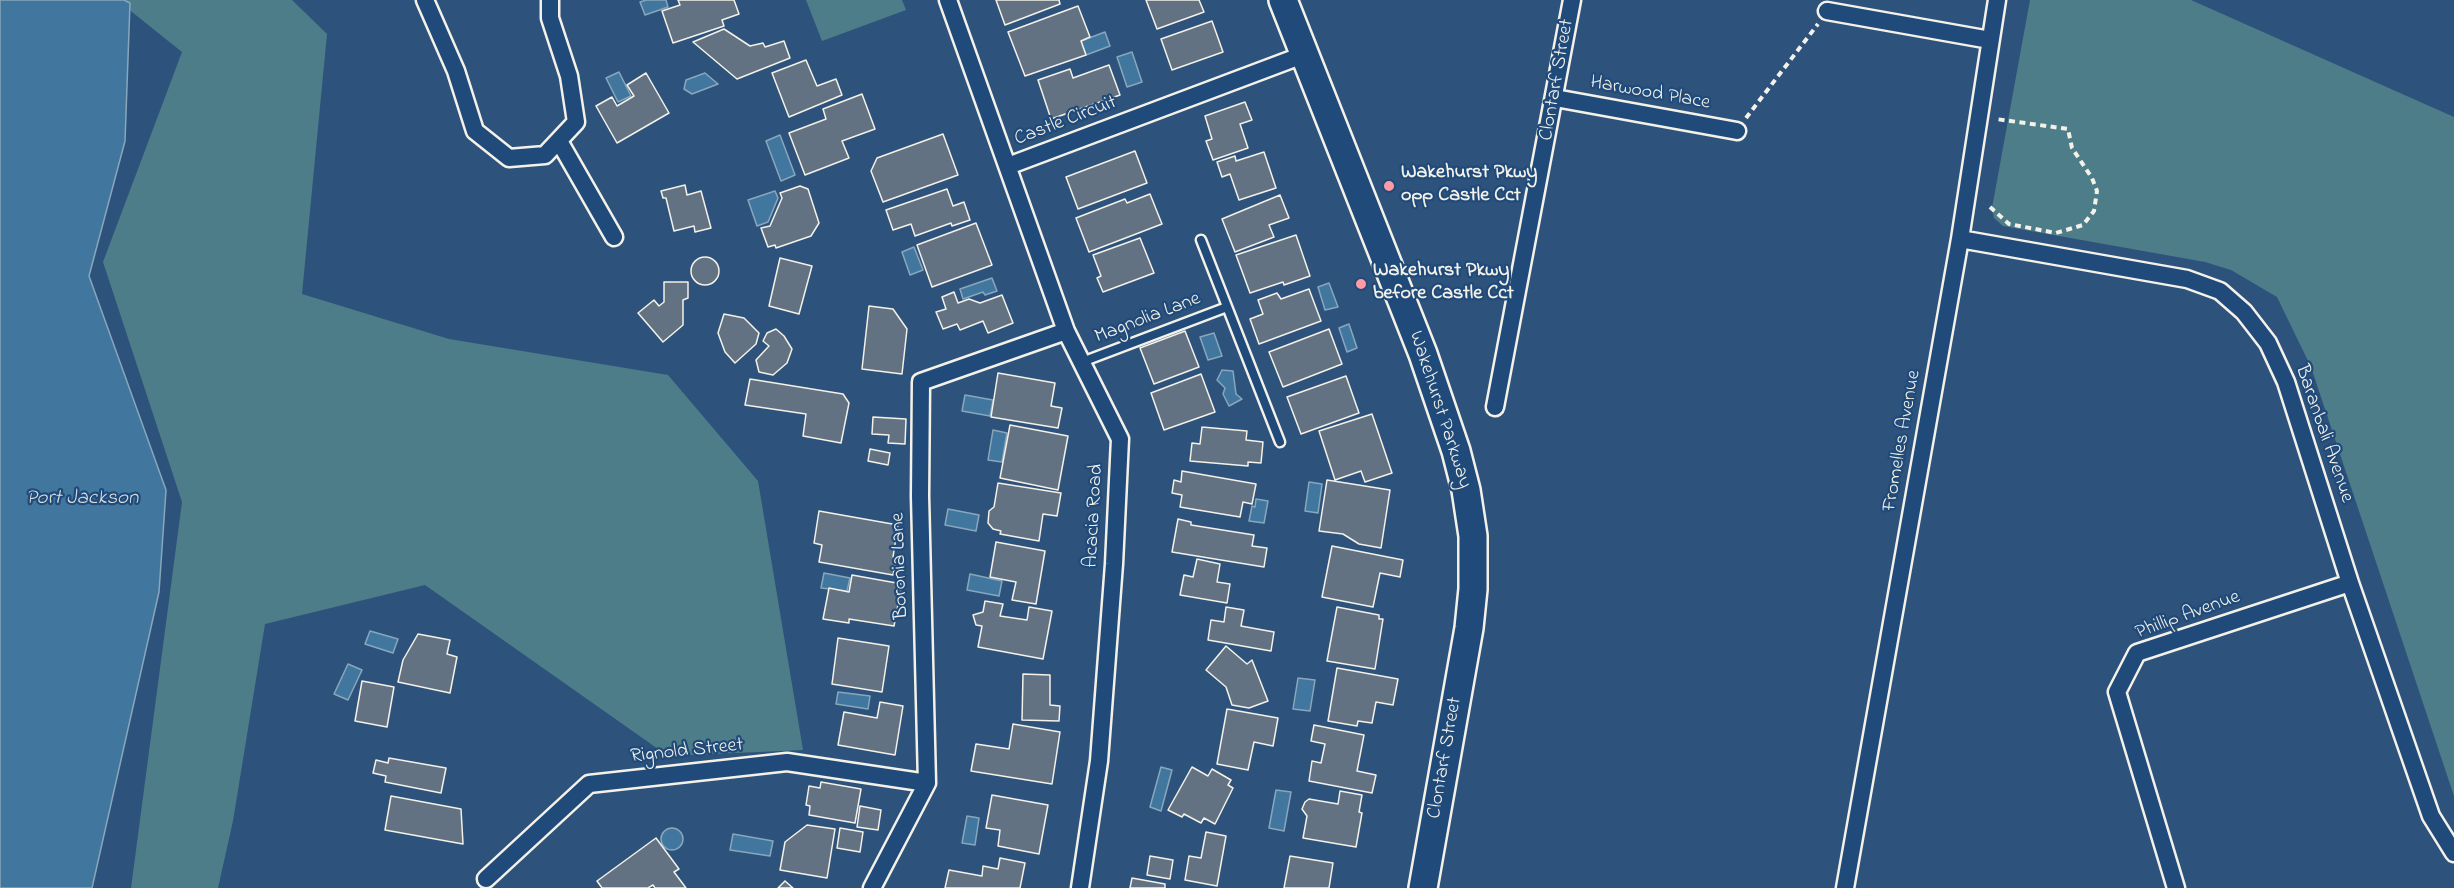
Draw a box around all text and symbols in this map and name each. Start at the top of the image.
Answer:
street label: Clontarf Street [1536,17,1580,143]
street label: Harwood Place [1588,72,1712,116]
street label: Castle Circuit [1012,92,1120,152]
place label: Wakehurst Pkwy opp Castle Cct [1401,162,1537,209]
marker: Wakehurst Pkwy opp Castle Cct [1382,179,1396,193]
place label: Wakehurst Pkwy before Castle Cct [1373,260,1514,307]
marker: Wakehurst Pkwy before Castle Cct [1354,277,1368,291]
street label: Magnolia Lane [1092,288,1204,350]
street label: Wakehurst Parkway [1402,328,1476,492]
street label: Baranbali Avenue [2288,362,2358,506]
street label: Fromelles Avenue [1879,368,1927,514]
street label: Acacia Road [1080,464,1110,568]
water label: Port Jackson [26,487,138,513]
street label: Boronia Lane [887,512,915,620]
street label: Phillip Avenue [2132,586,2244,646]
street label: Clontarf Street [1424,695,1468,821]
street label: Rignold Street [629,734,745,770]

